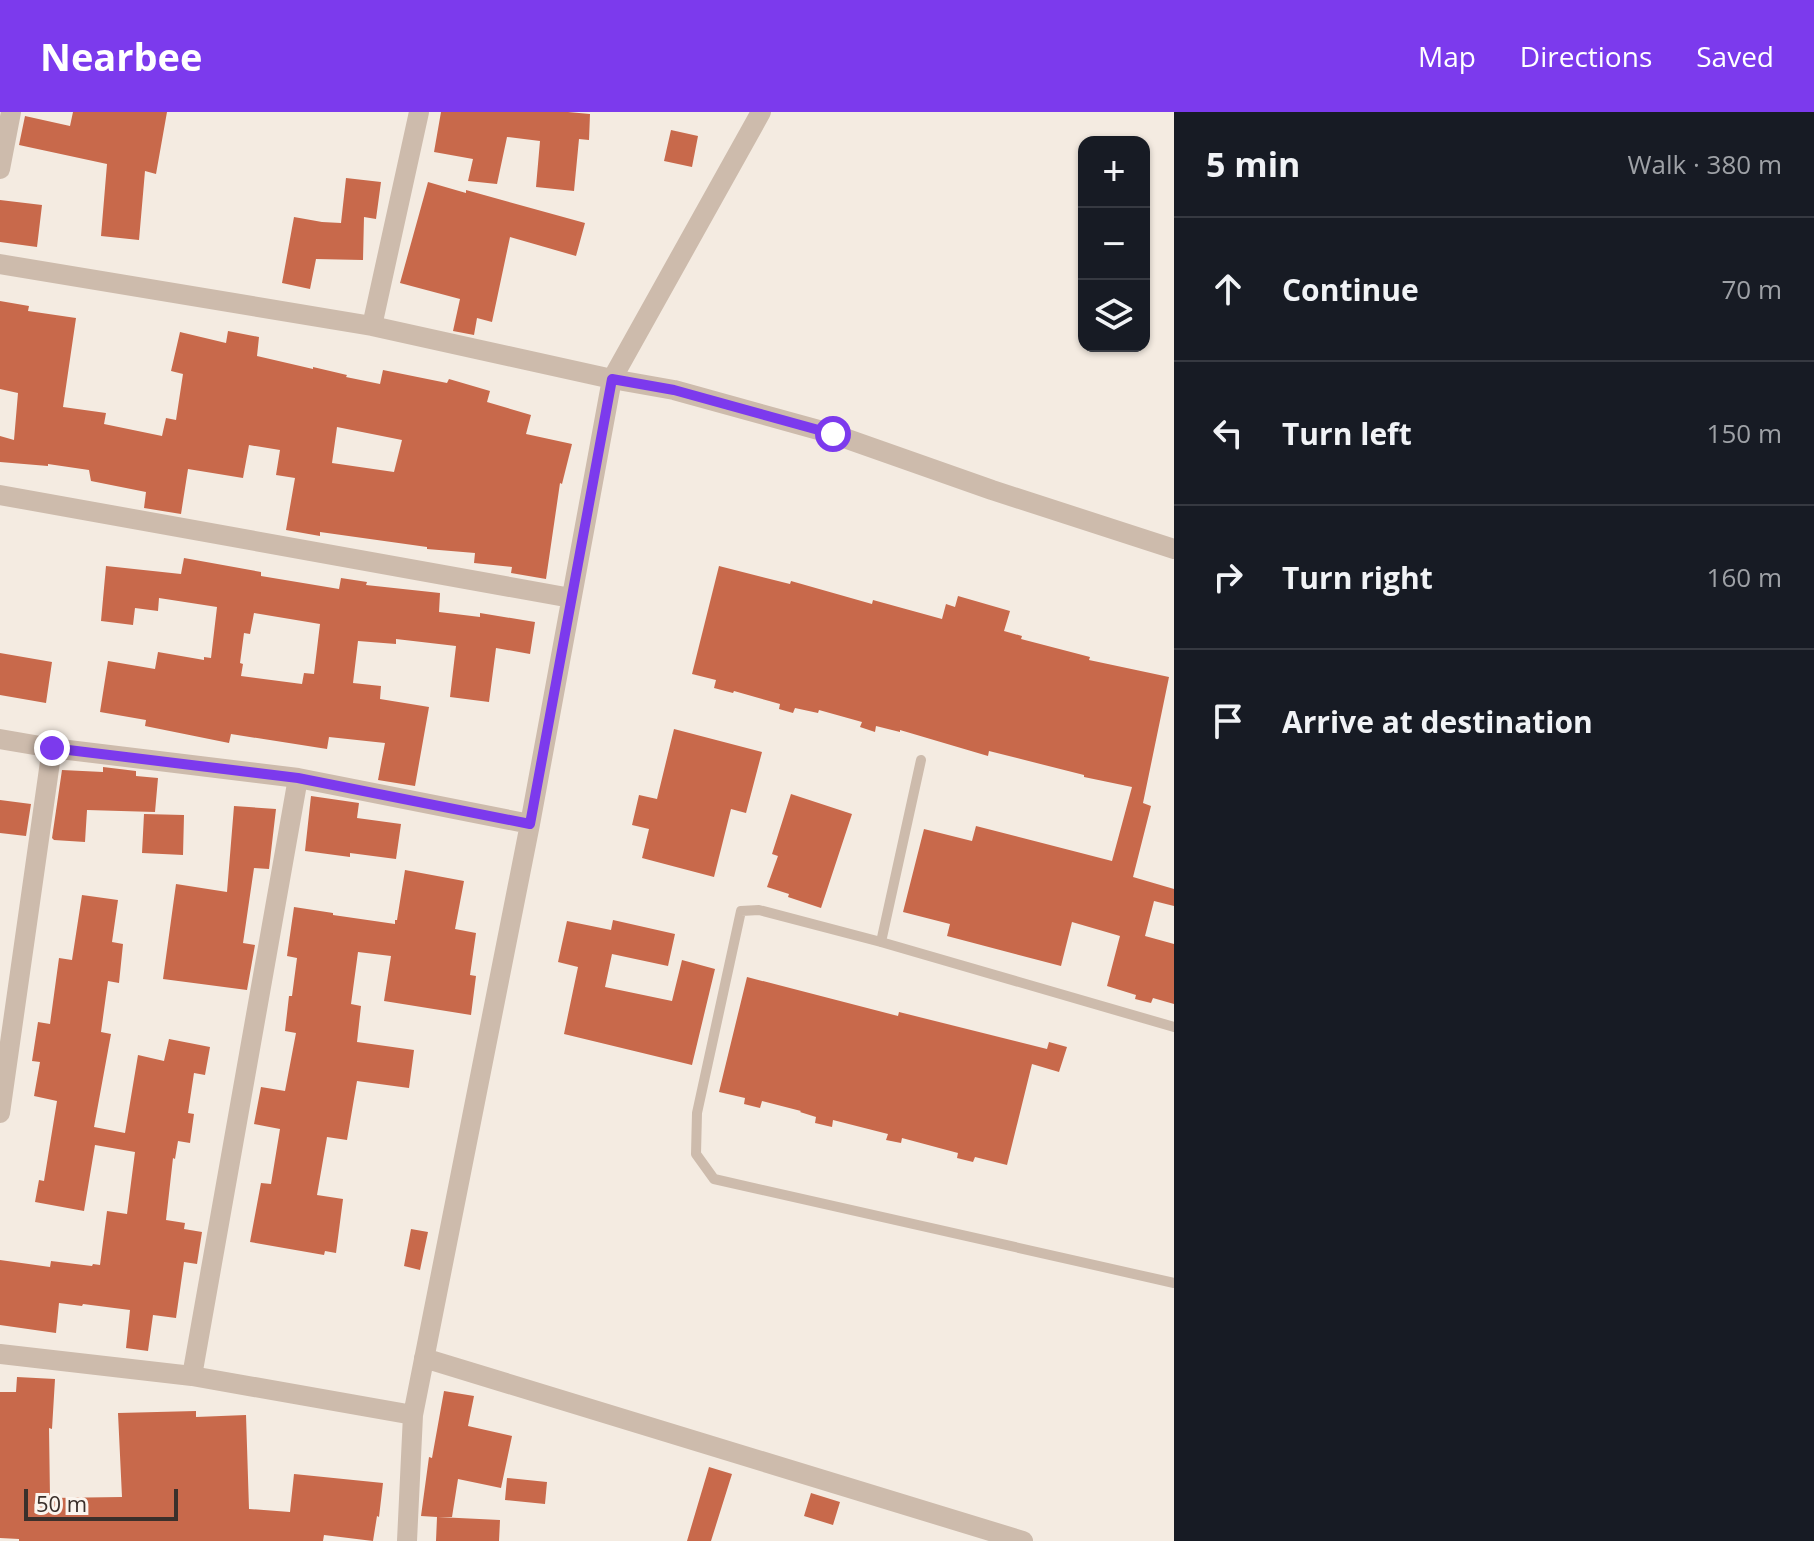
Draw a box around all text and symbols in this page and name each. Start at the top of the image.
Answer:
text: Nearbee [40,30,203,82]
text: Map [1418,37,1476,75]
text: Directions [1520,37,1652,75]
text: Saved [1696,37,1774,75]
map controls [1078,136,1150,352]
button: + [1078,136,1150,208]
text: 5 min [1206,141,1300,187]
text: Walk · 380 m [1628,146,1782,182]
button: − [1078,208,1150,280]
icon: ahead [1206,267,1250,311]
text: Continue [1282,269,1419,310]
text: 70 m [1721,271,1782,307]
button: layers [1078,280,1150,352]
icon: left [1206,411,1250,455]
text: Turn left [1282,413,1412,454]
text: 150 m [1707,415,1782,451]
route start [815,416,851,452]
icon: right [1206,555,1250,599]
text: Turn right [1282,557,1433,598]
text: 160 m [1707,559,1782,595]
icon: arrive [1206,699,1250,743]
text: Arrive at destination [1282,701,1593,742]
route end [34,730,70,766]
scale bar [24,1485,178,1521]
text: 50 m [36,1488,87,1518]

